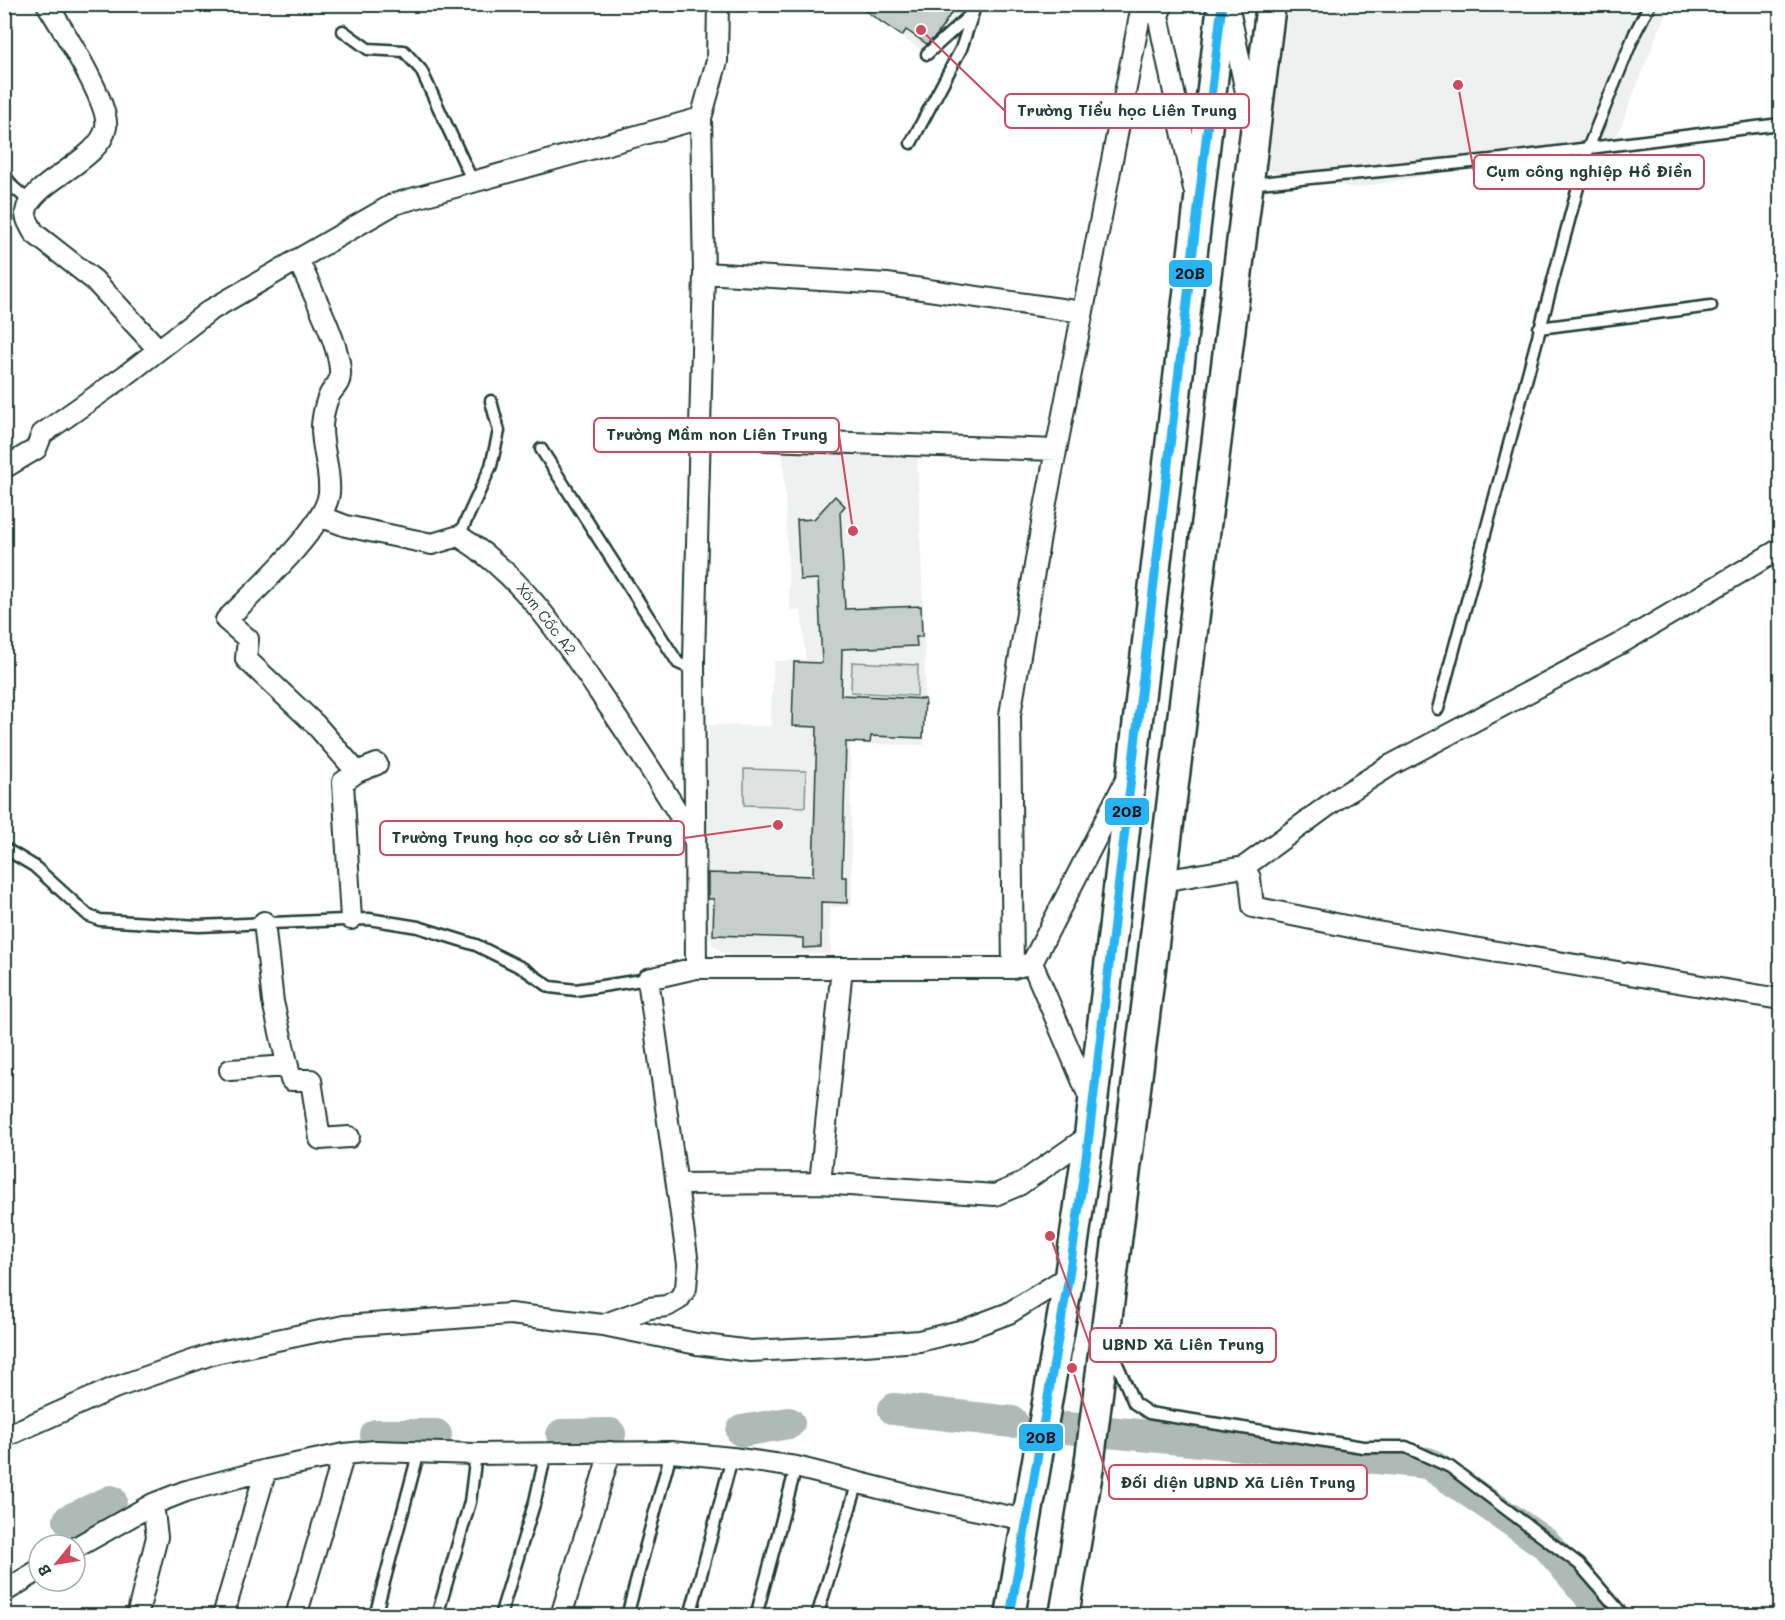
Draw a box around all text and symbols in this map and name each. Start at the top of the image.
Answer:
callout: Trường Tiểu học Liên Trung [1005,94,1249,128]
text: Trường Tiểu học Liên Trung [1017,99,1237,120]
callout: Cụm công nghiệp Hồ Điền [1474,155,1704,189]
text: Cụm công nghiệp Hồ Điền [1486,160,1692,181]
line badge: 20B [1168,259,1213,288]
text: 20B [1175,262,1205,283]
callout: Trường Mầm non Liên Trung [594,418,839,452]
text: Trường Mầm non Liên Trung [606,423,828,444]
street label: Xóm Cốc A2 [512,578,581,659]
line badge: 20B [1104,797,1150,826]
text: 20B [1112,800,1142,821]
callout: Trường Trung học cơ sở Liên Trung [380,821,684,855]
text: Trường Trung học cơ sở Liên Trung [392,826,672,847]
callout: UBND Xã Liên Trung [1090,1328,1276,1362]
text: UBND Xã Liên Trung [1102,1333,1264,1354]
line badge: 20B [1018,1423,1064,1452]
text: 20B [1026,1426,1056,1447]
callout: Đối diện UBND Xã Liên Trung [1109,1465,1367,1499]
text: Đối diện UBND Xã Liên Trung [1121,1471,1355,1492]
north arrow [27,1533,87,1593]
text: B [32,1561,55,1581]

